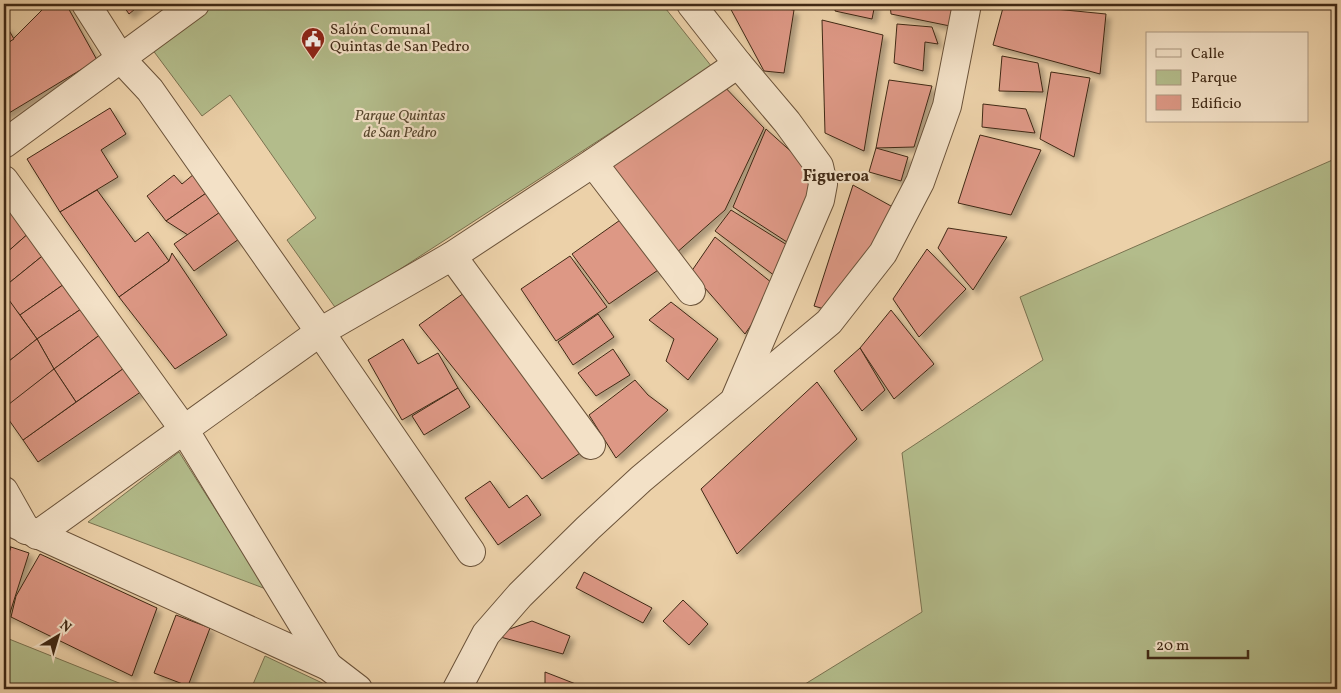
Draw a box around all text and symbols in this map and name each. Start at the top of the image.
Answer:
place label: Salón Comunal Quintas de San Pedro [330,20,470,58]
public building icon: Salón Comunal Quintas de San Pedro [300,26,326,60]
legend [1146,32,1308,122]
text: Calle [1191,44,1224,65]
text: Parque [1191,68,1237,89]
text: Edificio [1191,94,1242,115]
park label: Parque Quintas de San Pedro [354,106,446,144]
district label: Figueroa [803,166,870,188]
north arrow [32,610,82,660]
text: N [55,616,75,638]
scale bar [1148,628,1248,660]
text: 20 m [1156,636,1189,657]

